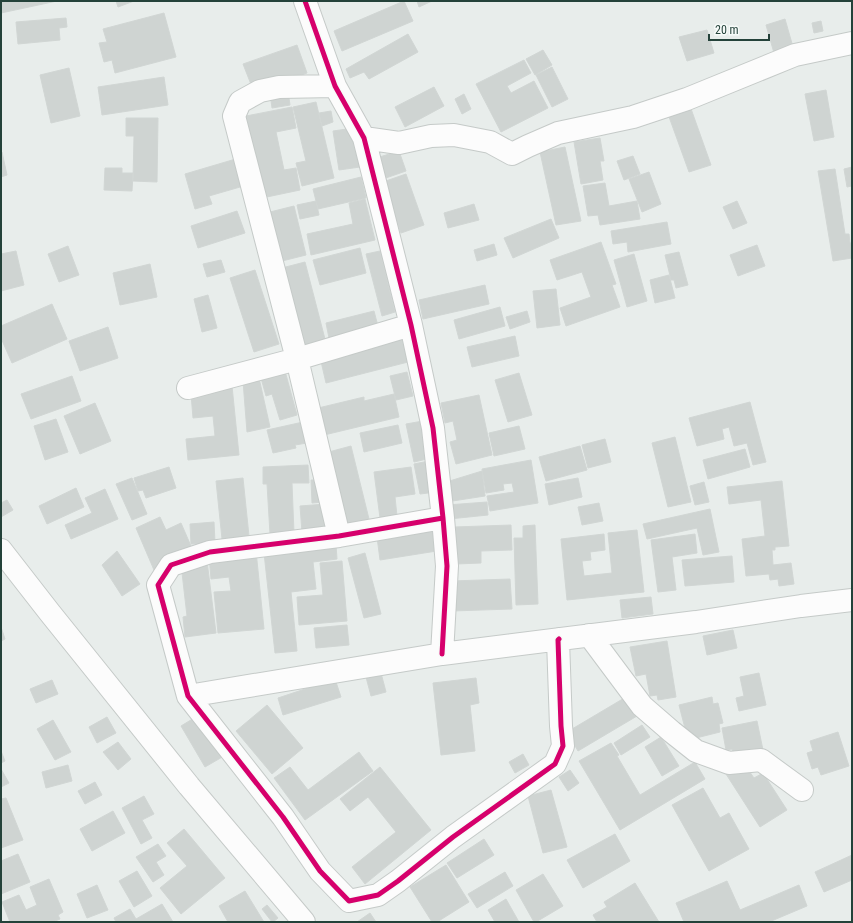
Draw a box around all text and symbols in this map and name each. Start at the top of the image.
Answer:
scale bar [709,16,769,42]
text: 20 m [715,23,739,37]

